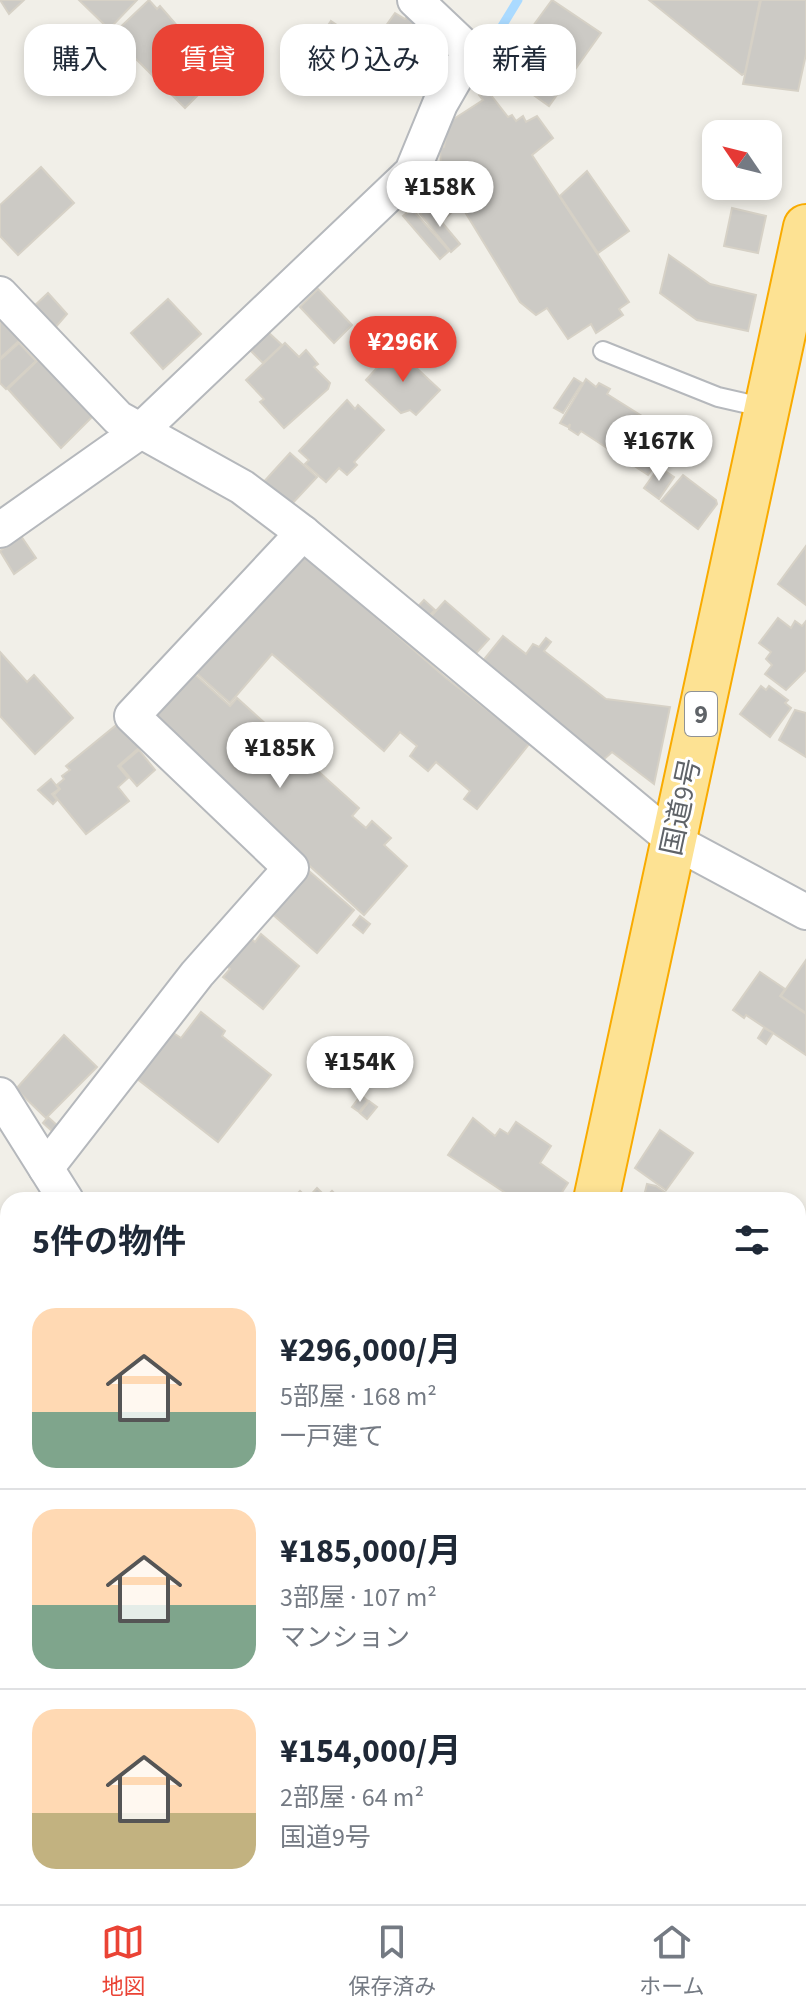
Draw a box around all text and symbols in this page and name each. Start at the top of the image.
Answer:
chip: 購入 [24,24,136,96]
chip: 賃貸 [152,24,264,96]
chip: 絞り込み [280,24,448,96]
chip: 新着 [464,24,576,96]
north arrow [702,120,782,200]
map controls [702,120,782,200]
pin: ¥158K [384,161,496,229]
text: ¥158K [405,168,475,205]
pin: ¥296K [347,316,459,384]
text: ¥296K [368,323,438,360]
pin: ¥167K [603,415,715,483]
text: ¥167K [624,422,694,459]
road number: 9 [685,692,717,736]
pin: ¥185K [224,722,336,790]
text: ¥185K [245,729,315,766]
street label: 国道9号 [651,755,711,859]
pin: ¥154K [304,1036,416,1104]
text: ¥154K [325,1043,395,1080]
text: 5件の物件 [32,1218,186,1267]
icon: filters [730,1218,774,1262]
text: ¥296,000/月 [280,1326,461,1375]
icon: home [96,1340,192,1436]
text: 5部屋 · 168 m² [280,1378,437,1415]
text: 一戸建て [280,1418,384,1455]
text: ¥185,000/月 [280,1527,461,1576]
icon: home [96,1541,192,1637]
text: 3部屋 · 107 m² [280,1579,437,1616]
text: マンション [280,1619,410,1656]
text: ¥154,000/月 [280,1727,461,1776]
icon: home [96,1741,192,1837]
text: 2部屋 · 64 m² [280,1779,424,1816]
text: 国道9号 [280,1819,371,1856]
tab: 地図 [101,1920,145,2003]
tab: 保存済み [348,1920,436,2003]
tab: ホーム [639,1920,705,2003]

